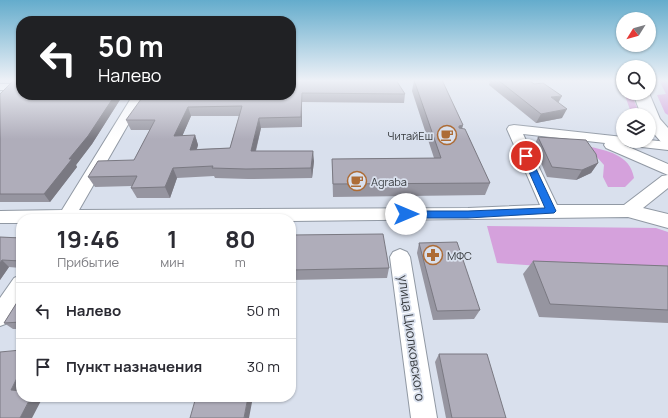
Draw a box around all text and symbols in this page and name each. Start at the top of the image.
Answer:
north arrow [616,12,656,52]
map controls [616,12,656,148]
text: 50 m [98,27,164,65]
icon: left [32,32,84,84]
button: search [616,60,656,100]
text: Налево [98,63,162,87]
button: layers [616,108,656,148]
cafe icon: ЧитайЕш [436,124,458,146]
place label: ЧитайЕш [387,128,433,143]
pin [509,139,543,173]
icon: arrive [515,145,537,167]
cafe icon: Agraba [346,170,368,192]
place label: Agraba [371,174,407,189]
position arrow [385,193,427,235]
text: 19:46 [57,222,120,255]
text: 1 [167,222,178,255]
text: 80 [225,222,255,255]
pharmacy icon: МФС [422,244,444,266]
place label: МФС [447,248,472,263]
text: Прибытие [57,253,119,271]
text: мин [160,253,184,271]
text: m [235,253,246,271]
street label: улица Циолковского [394,274,430,402]
icon: left [32,300,54,322]
text: Налево [66,300,121,321]
text: 50 m [246,300,280,321]
icon: arrive [32,356,54,378]
text: Пункт назначения [66,356,202,377]
text: 30 m [247,356,280,377]

